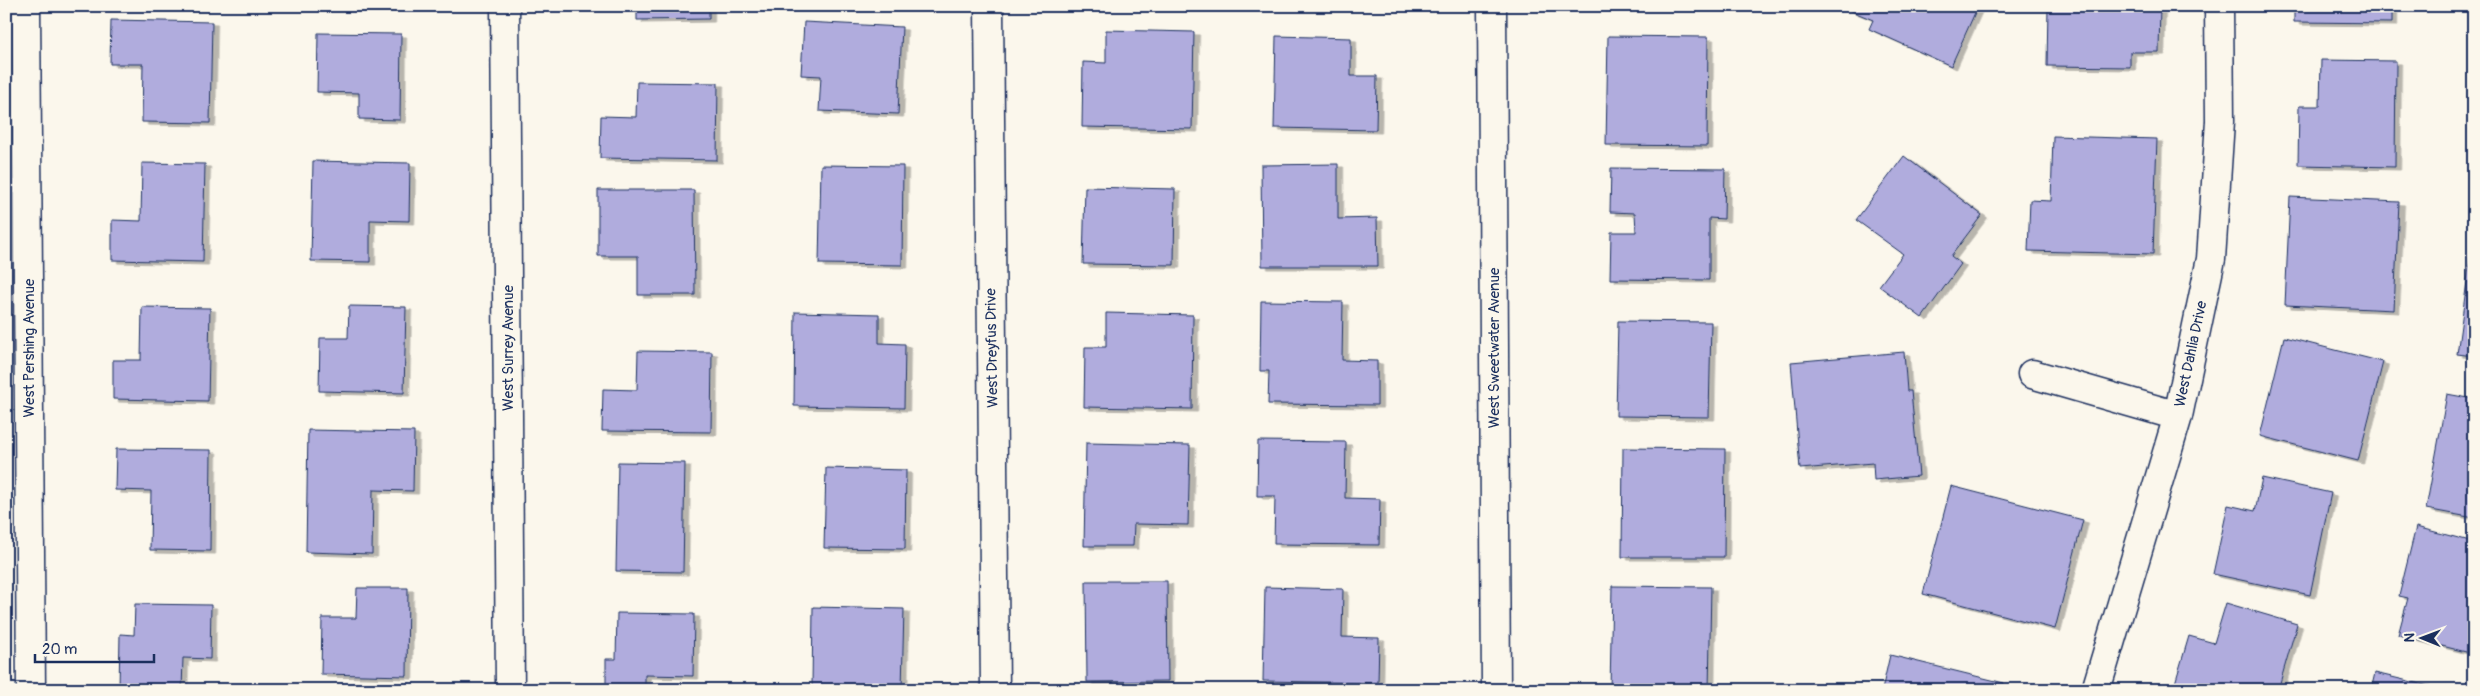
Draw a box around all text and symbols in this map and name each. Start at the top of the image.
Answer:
street label: West Sweetwater Avenue [1485,267,1504,428]
street label: West Pershing Avenue [20,278,39,418]
street label: West Surrey Avenue [499,284,518,411]
street label: West Dreyfus Drive [981,287,1003,408]
street label: West Dahlia Drive [2170,299,2212,409]
north arrow [2398,614,2448,664]
scale bar [35,631,154,663]
text: N [2401,633,2418,643]
text: 20 m [42,640,77,659]

